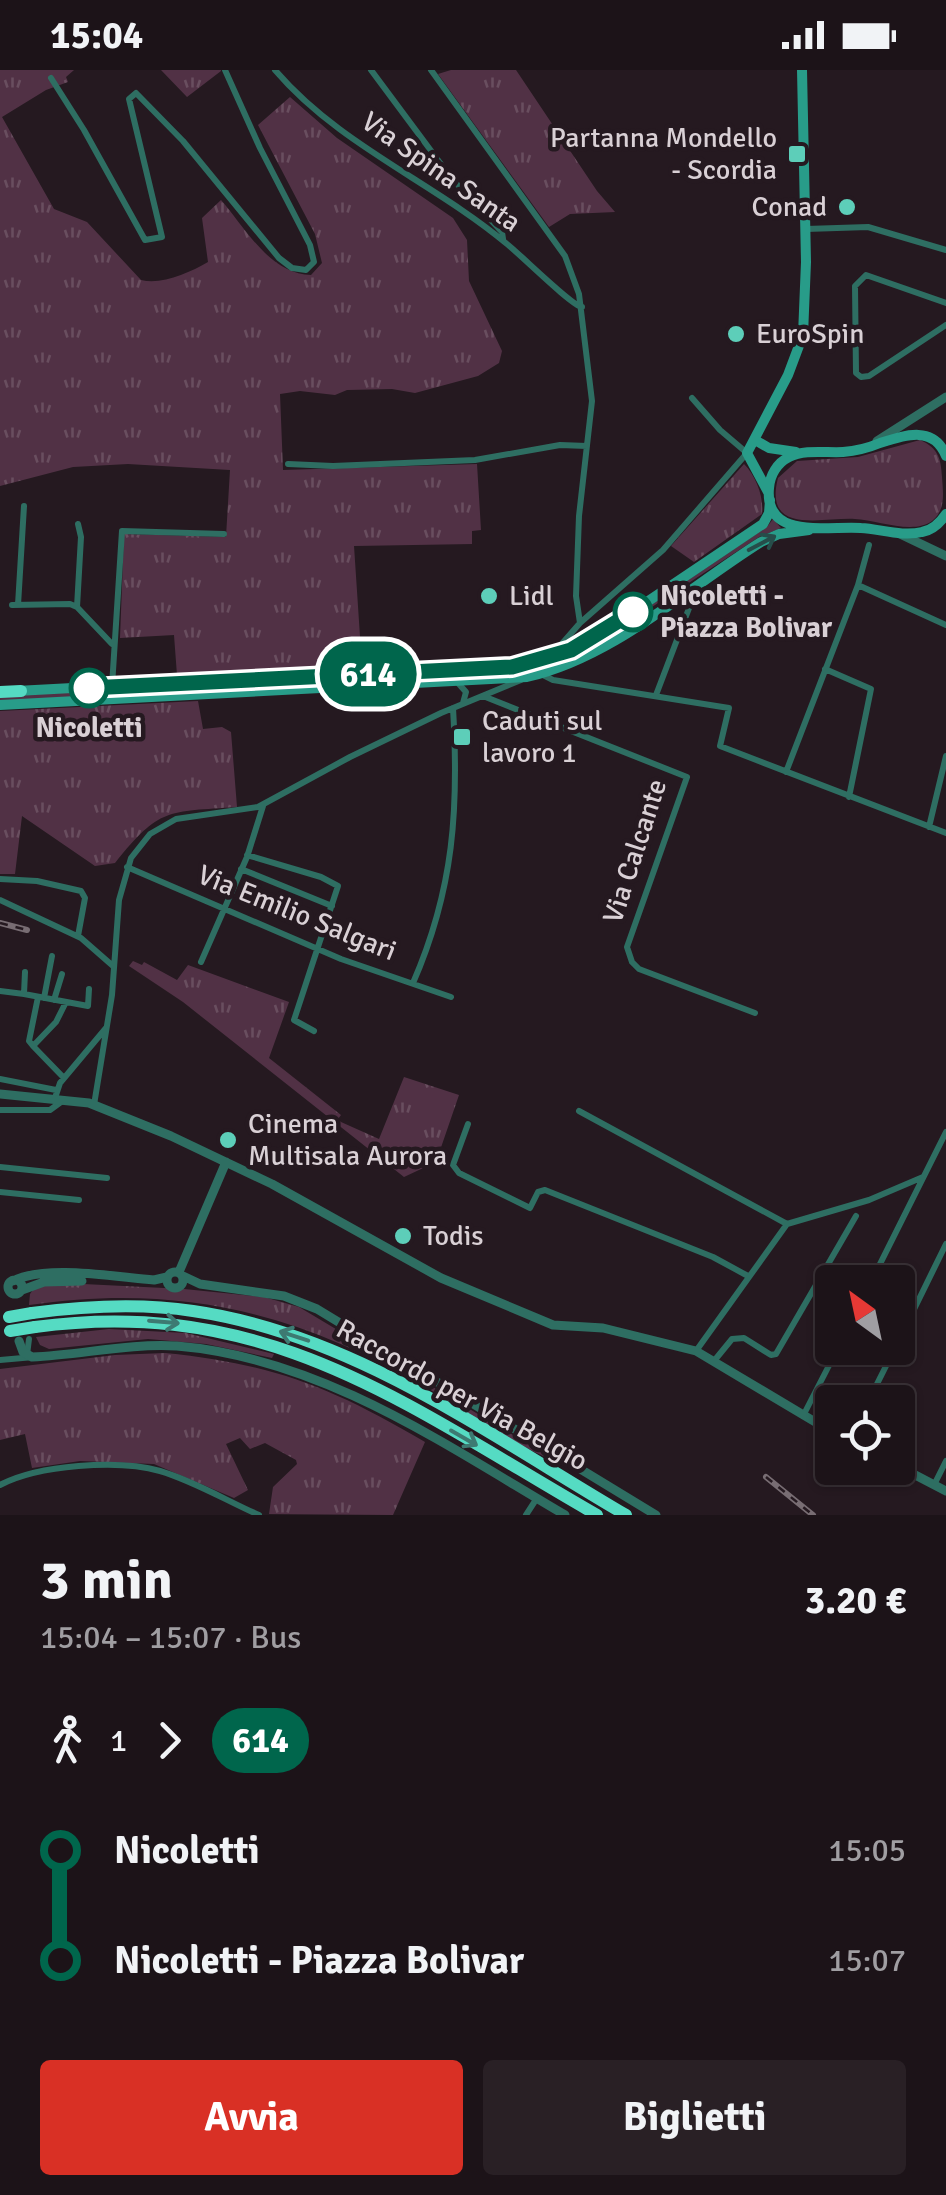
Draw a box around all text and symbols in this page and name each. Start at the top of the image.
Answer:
text: 15:04 [50,12,143,59]
street label: Via Spina Santa [355,105,527,239]
place label: Partanna Mondello - Scordia [550,121,777,187]
marker: Partanna Mondello - Scordia [786,143,808,165]
place label: Conad [752,190,827,224]
marker: Conad [836,196,858,218]
place label: EuroSpin [756,317,864,351]
marker: EuroSpin [725,323,747,345]
one-way arrow [746,533,776,552]
place label: Lidl [509,579,554,613]
place label: Nicoletti - Piazza Bolivar [660,579,833,645]
marker: Lidl [478,585,500,607]
marker: Nicoletti - Piazza Bolivar [614,593,652,631]
line badge: 614 [310,642,426,706]
text: 614 [340,653,396,696]
marker: Nicoletti [70,669,108,707]
place label: Caduti sul lavoro 1 [482,704,603,770]
place label: Nicoletti [35,711,143,745]
marker: Caduti sul lavoro 1 [451,726,473,748]
street label: Via Calcante [596,775,674,927]
street label: Via Emilio Salgari [193,858,401,968]
place label: Cinema Multisala Aurora [248,1107,447,1173]
marker: Cinema Multisala Aurora [217,1129,239,1151]
place label: Todis [423,1219,484,1253]
marker: Todis [392,1225,414,1247]
north arrow [815,1265,915,1365]
map controls [815,1265,915,1485]
street label: Raccordo per Via Belgio [330,1312,594,1478]
one-way arrow [147,1313,180,1332]
one-way arrow [279,1326,311,1344]
button: locate [815,1385,915,1485]
one-way arrow [449,1428,479,1448]
text: 3 min [40,1546,173,1614]
text: 3.20 € [805,1577,906,1624]
text: 15:04 – 15:07 · Bus [40,1618,301,1657]
icon: walk [40,1713,95,1768]
icon: forward [142,1713,197,1768]
text: 614 [232,1719,289,1762]
text: 1 [110,1721,127,1760]
text: Nicoletti [114,1827,260,1874]
text: 15:05 [828,1831,906,1870]
text: Nicoletti - Piazza Bolivar [114,1937,524,1984]
text: 15:07 [828,1941,906,1980]
button: Avvia [40,2060,463,2175]
button: Biglietti [483,2060,906,2175]

